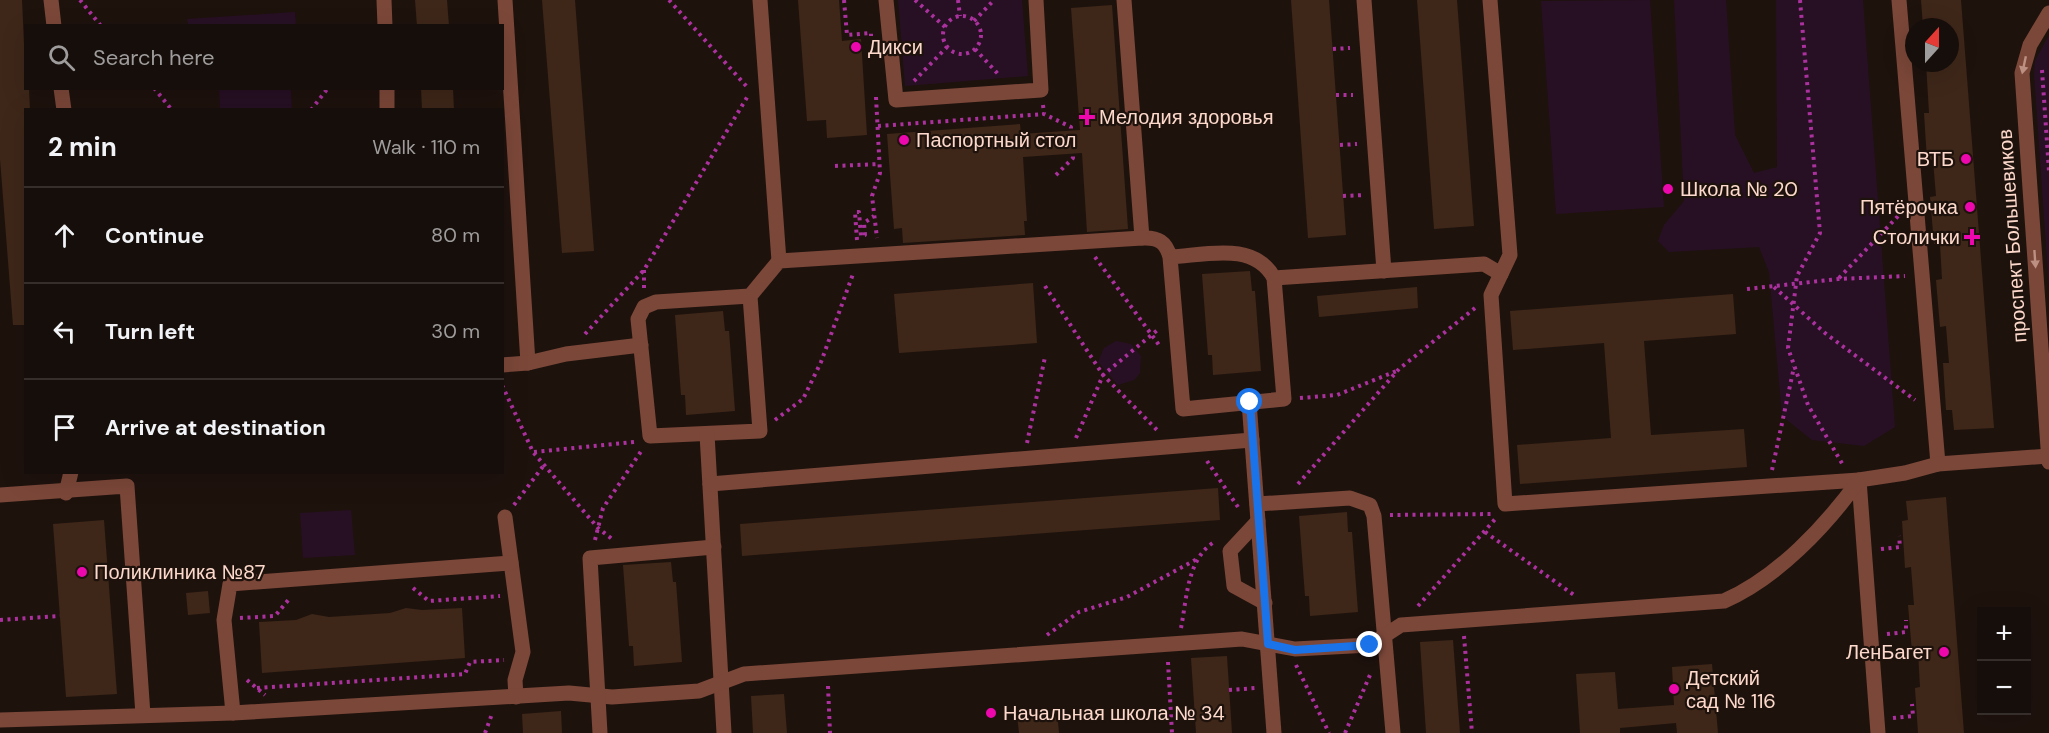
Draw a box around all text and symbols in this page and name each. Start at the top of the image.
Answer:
north arrow [1905,18,1959,72]
search box [24,24,504,90]
place label: Дикси [868,34,923,60]
marker: Дикси [849,40,863,54]
icon: search [45,41,78,74]
text: Search here [93,43,214,72]
one-way arrow [2019,56,2028,75]
place label: Мелодия здоровья [1099,104,1274,130]
marker: Мелодия здоровья [1080,110,1094,124]
place label: Паспортный стол [916,127,1077,153]
street label: проспект Большевиков [1992,128,2032,344]
text: 2 min [48,130,117,164]
marker: Паспортный стол [897,133,911,147]
text: Walk · 110 m [372,134,480,160]
place label: ВТБ [1917,146,1954,172]
marker: ВТБ [1959,152,1973,166]
place label: Школа № 20 [1680,176,1798,202]
marker: Школа № 20 [1661,182,1675,196]
place label: Пятёрочка [1860,194,1959,220]
marker: Пятёрочка [1963,200,1977,214]
icon: ahead [48,219,81,252]
text: Continue [105,221,204,250]
text: 80 m [431,222,480,248]
place label: Столички [1873,224,1960,250]
marker: Столички [1965,230,1979,244]
one-way arrow [2030,250,2039,269]
icon: left [48,315,81,348]
text: Turn left [105,317,195,346]
text: 30 m [431,318,480,344]
route start [1236,388,1262,414]
icon: arrive [48,411,81,444]
text: Arrive at destination [105,413,326,442]
place label: Поликлиника №87 [94,559,265,585]
marker: Поликлиника №87 [75,565,89,579]
map controls [1977,607,2031,715]
button: + [1977,607,2031,661]
route end [1356,631,1382,657]
place label: ЛенБагет [1846,639,1932,665]
marker: ЛенБагет [1937,645,1951,659]
button: − [1977,661,2031,715]
place label: Детский сад № 116 [1686,665,1776,714]
marker: Детский сад № 116 [1667,682,1681,696]
place label: Начальная школа № 34 [1003,700,1225,726]
marker: Начальная школа № 34 [984,706,998,720]

